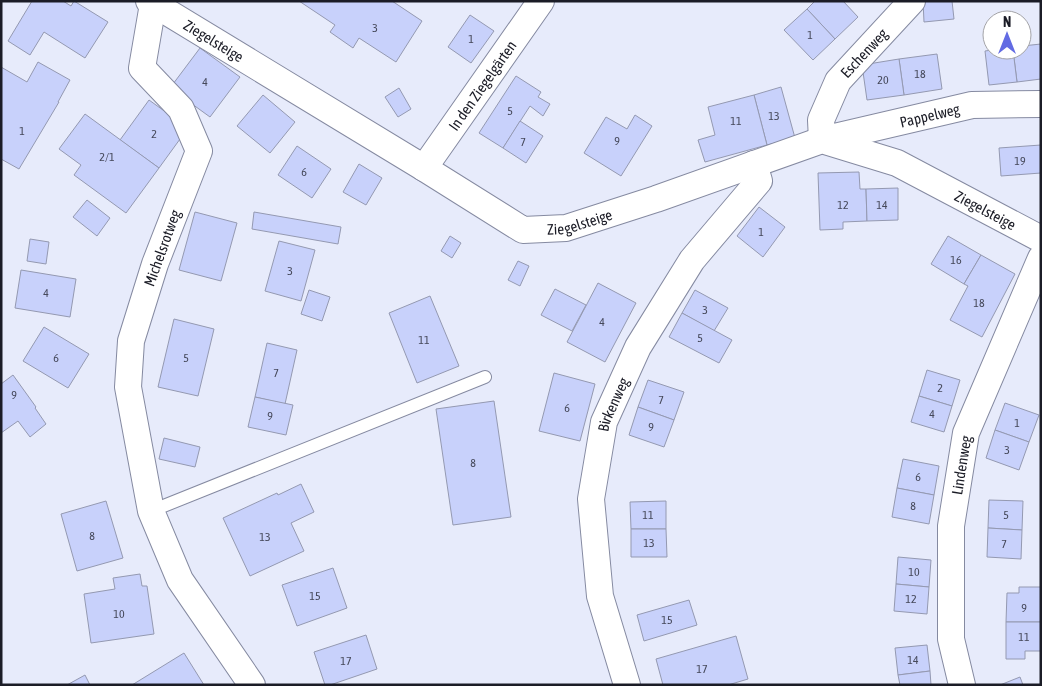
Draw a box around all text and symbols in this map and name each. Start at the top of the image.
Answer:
north arrow [982,10,1032,60]
text: N [1003,14,1011,30]
street label: Ziegelsteige [181,16,247,65]
house number: 3 [372,21,378,35]
street label: Eschenweg [837,25,891,81]
house number: 1 [807,28,813,42]
house number: 1 [468,32,474,46]
street label: In den Ziegelgärten [445,37,519,134]
house number: 18 [914,67,926,81]
house number: 20 [877,73,889,87]
house number: 4 [202,75,208,89]
street label: Pappelweg [898,100,962,130]
house number: 5 [507,104,513,118]
house number: 13 [768,109,780,123]
house number: 11 [730,114,742,128]
house number: 1 [19,124,25,138]
house number: 2 [151,127,157,141]
house number: 9 [614,134,620,148]
house number: 7 [520,135,526,149]
house number: 2/1 [99,150,115,164]
house number: 19 [1014,154,1026,168]
house number: 6 [301,165,307,179]
street label: Ziegelsteige [952,187,1019,233]
house number: 12 [837,198,849,212]
house number: 14 [876,198,888,212]
street label: Ziegelsteige [547,205,614,237]
street label: Michelsrotweg [140,207,184,289]
house number: 1 [758,225,764,239]
house number: 16 [950,253,962,267]
house number: 3 [287,264,293,278]
house number: 4 [43,286,49,300]
house number: 18 [973,296,985,310]
house number: 3 [702,303,708,317]
house number: 4 [599,315,605,329]
house number: 5 [697,331,703,345]
house number: 11 [418,333,430,347]
house number: 6 [53,351,59,365]
house number: 5 [183,351,189,365]
house number: 7 [273,366,279,380]
street label: Birkenweg [594,374,632,433]
house number: 2 [937,381,943,395]
house number: 9 [11,388,17,402]
house number: 7 [658,393,664,407]
house number: 6 [564,401,570,415]
house number: 4 [929,407,935,421]
house number: 9 [267,409,273,423]
house number: 1 [1014,416,1020,430]
house number: 9 [648,420,654,434]
street label: Lindenweg [948,434,974,496]
house number: 3 [1004,443,1010,457]
house number: 8 [470,456,476,470]
house number: 6 [915,470,921,484]
house number: 8 [910,499,916,513]
house number: 11 [642,508,654,522]
house number: 5 [1003,508,1009,522]
house number: 8 [89,529,95,543]
house number: 13 [259,530,271,544]
house number: 13 [643,536,655,550]
house number: 7 [1001,537,1007,551]
house number: 10 [908,565,920,579]
house number: 15 [309,589,321,603]
house number: 12 [905,592,917,606]
house number: 9 [1021,601,1027,615]
house number: 10 [113,607,125,621]
house number: 15 [661,613,673,627]
house number: 11 [1018,630,1030,644]
house number: 14 [907,653,919,667]
house number: 17 [340,654,352,668]
house number: 17 [696,662,708,676]

